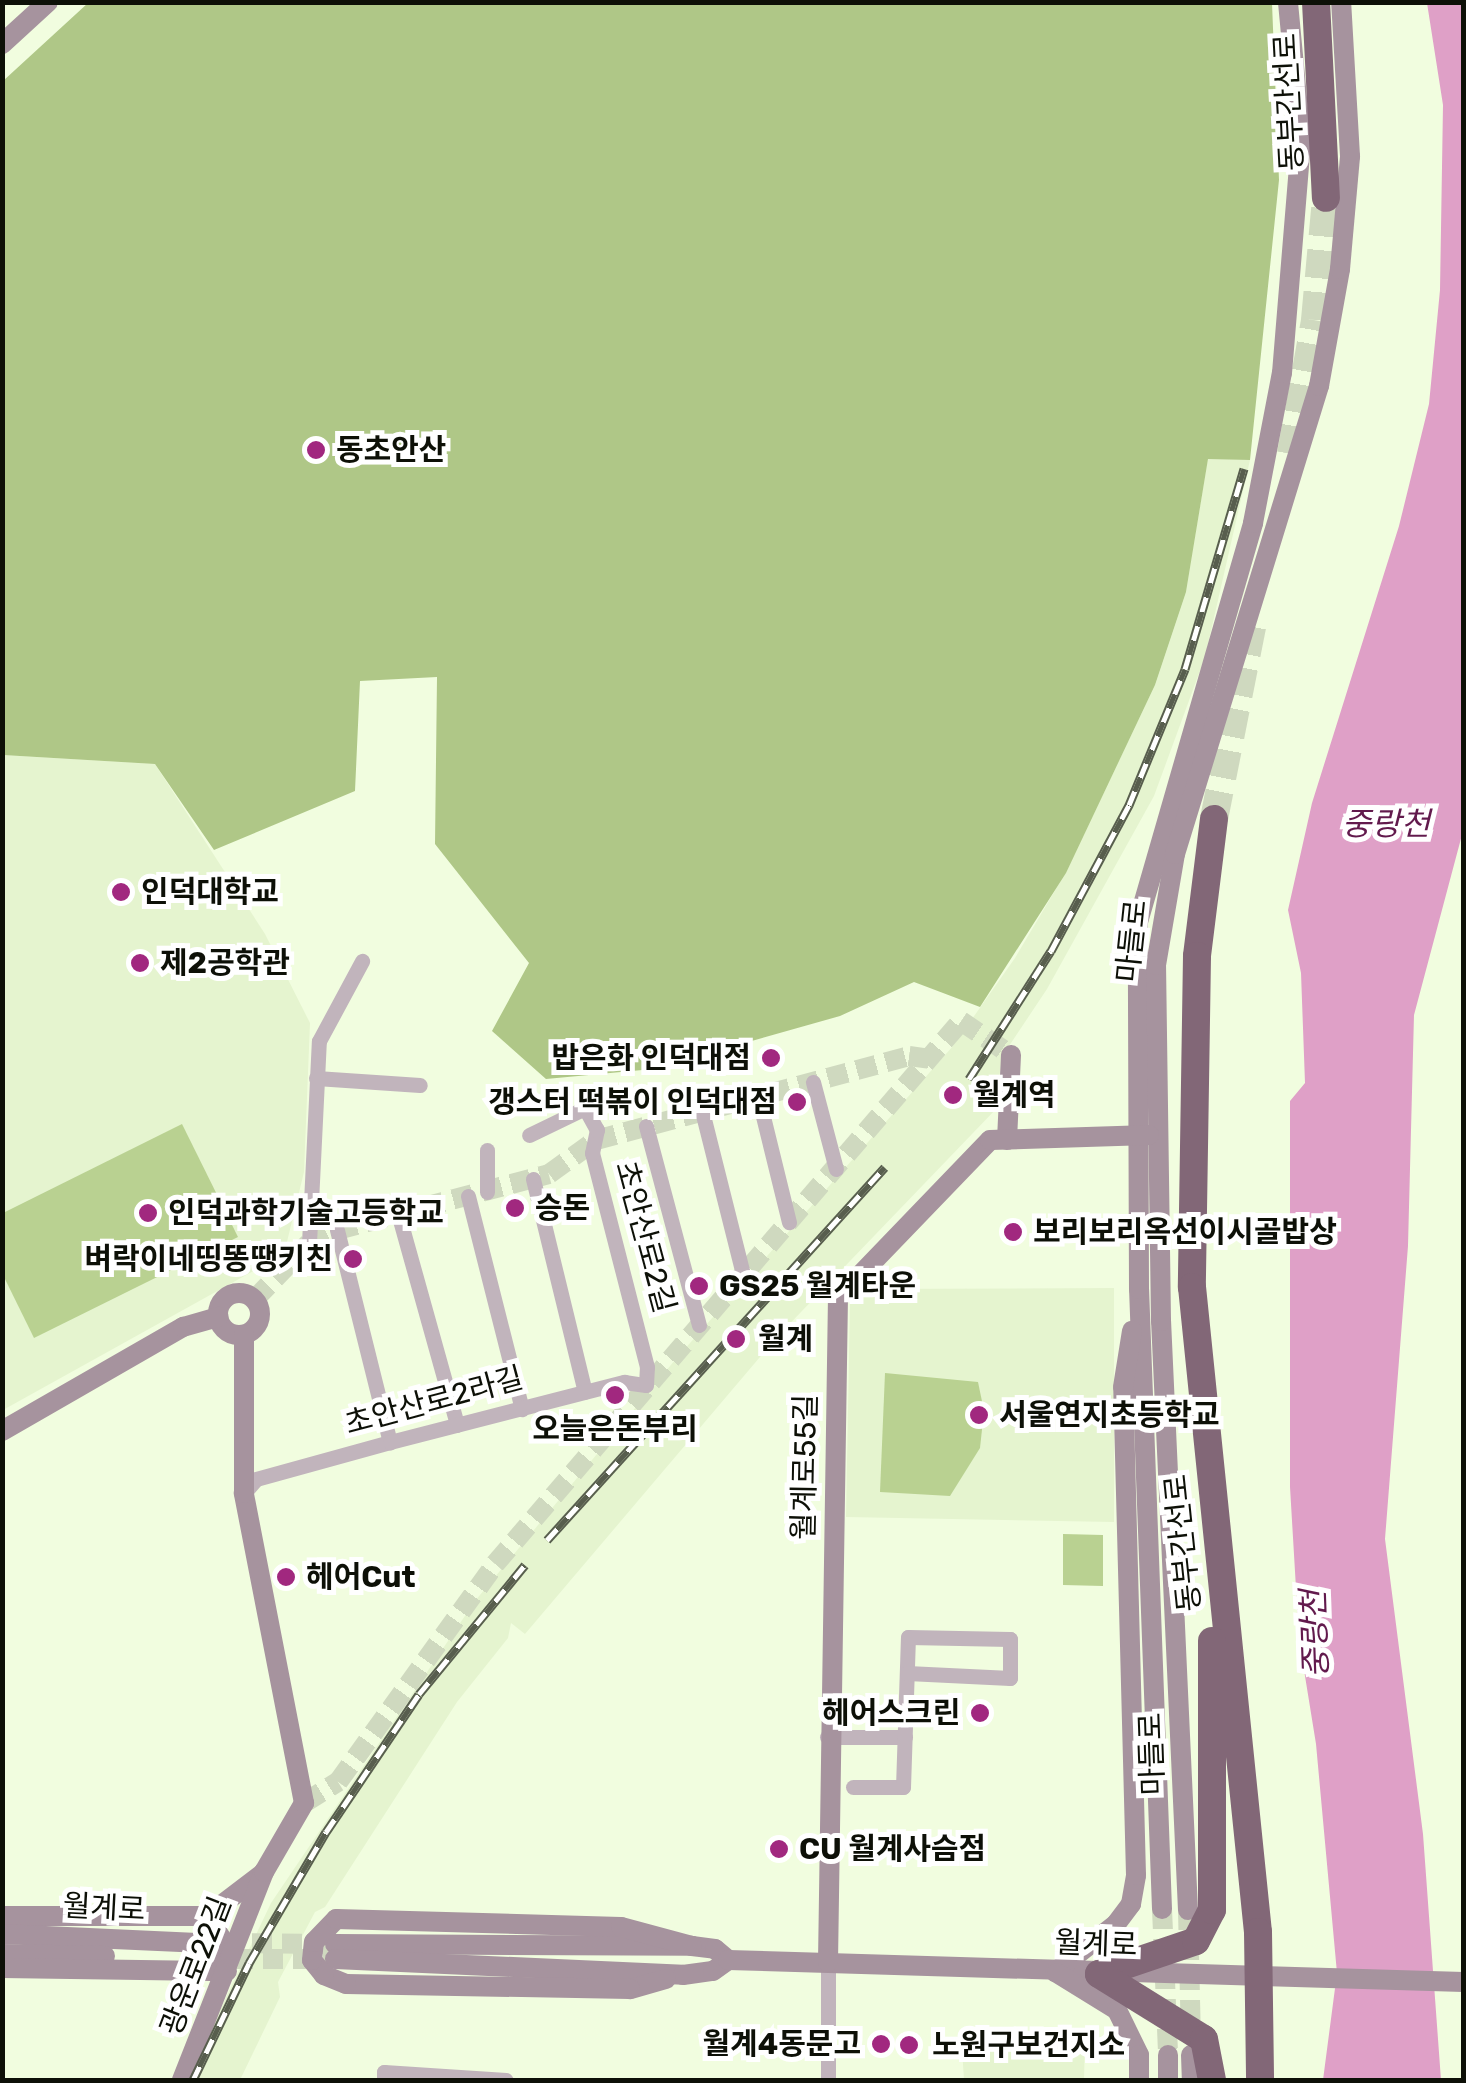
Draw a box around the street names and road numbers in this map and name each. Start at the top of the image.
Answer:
street label: 동부간선로 [1267,32,1311,172]
street label: 마들로 [1110,898,1154,984]
street label: 초안산로2길 [607,1157,683,1317]
street label: 초안산로2라길 [341,1360,527,1442]
street label: 월계로55길 [786,1394,824,1540]
street label: 동부간선로 [1158,1472,1208,1614]
street label: 마들로 [1133,1712,1171,1796]
street label: 월계로 [62,1888,146,1928]
street label: 광운로22길 [153,1892,239,2040]
street label: 월계로 [1054,1925,1138,1963]

